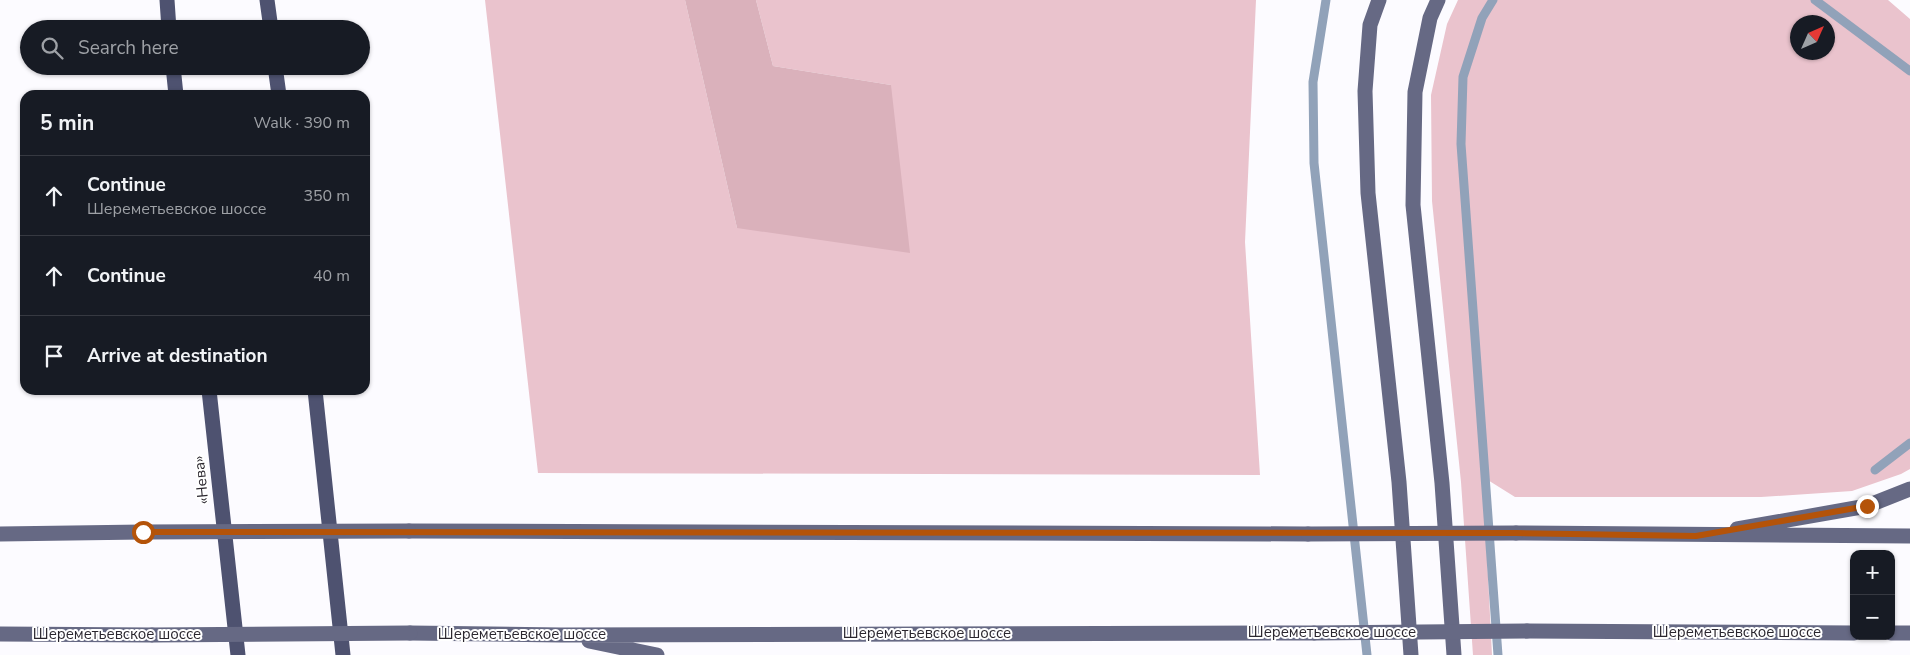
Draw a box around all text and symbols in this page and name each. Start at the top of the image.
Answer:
north arrow [1790,15,1835,60]
search box [20,20,370,75]
icon: search [38,34,66,62]
text: Search here [78,35,179,61]
text: 5 min [40,109,94,137]
text: Walk · 390 m [254,112,350,134]
text: Continue [87,172,166,198]
icon: ahead [40,182,68,210]
text: 350 m [303,185,350,207]
text: Шереметьевское шоссе [87,198,267,220]
icon: ahead [40,262,68,290]
text: Continue [87,263,166,289]
text: 40 m [313,265,350,287]
icon: arrive [40,342,68,370]
text: Arrive at destination [87,343,268,369]
street label: «Нева» [188,455,214,505]
route end [1856,495,1879,518]
route start [132,521,155,544]
map controls [1850,550,1895,640]
button: + [1850,550,1895,595]
button: − [1850,595,1895,640]
street label: Шереметьевское шоссе [1248,622,1416,642]
street label: Шереметьевское шоссе [1653,622,1821,642]
street label: Шереметьевское шоссе [843,623,1011,643]
street label: Шереметьевское шоссе [33,624,201,644]
street label: Шереметьевское шоссе [438,624,606,644]

